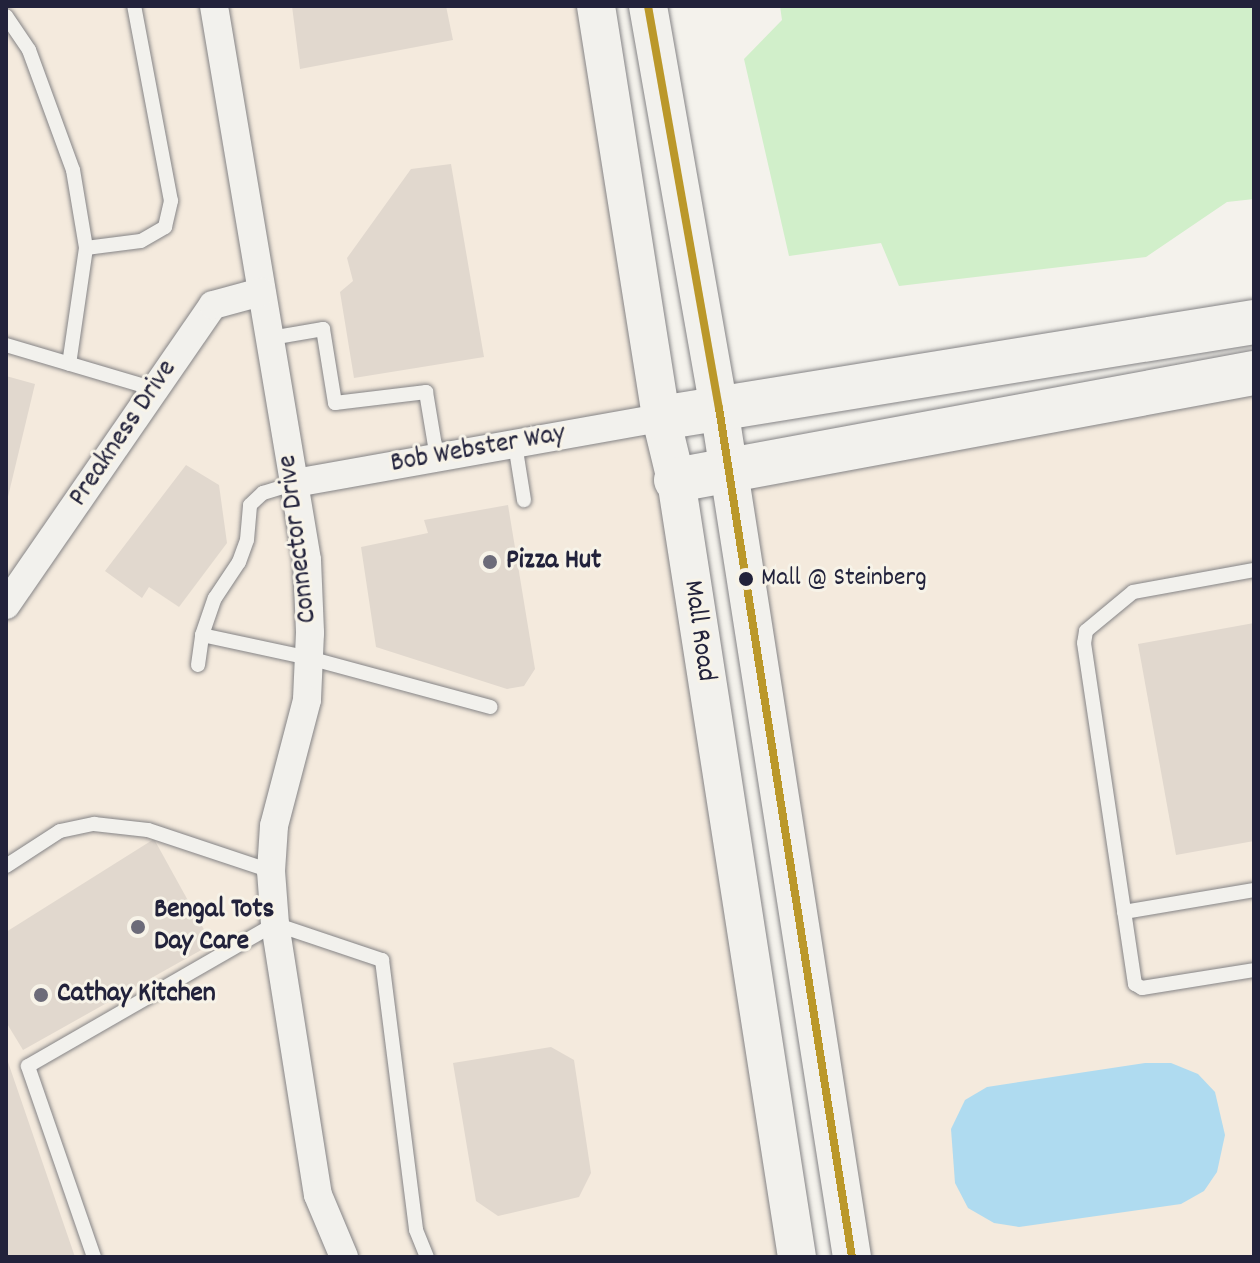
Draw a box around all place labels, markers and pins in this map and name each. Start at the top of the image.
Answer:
place label: Pizza Hut [506,545,601,579]
marker: Pizza Hut [481,553,499,571]
place label: Mall @ Steinberg [761,563,927,595]
marker: Mall @ Steinberg [738,571,754,587]
place label: Bengal Tots Day Care [154,894,274,960]
marker: Bengal Tots Day Care [129,918,147,936]
place label: Cathay Kitchen [57,978,216,1012]
marker: Cathay Kitchen [32,986,50,1004]

